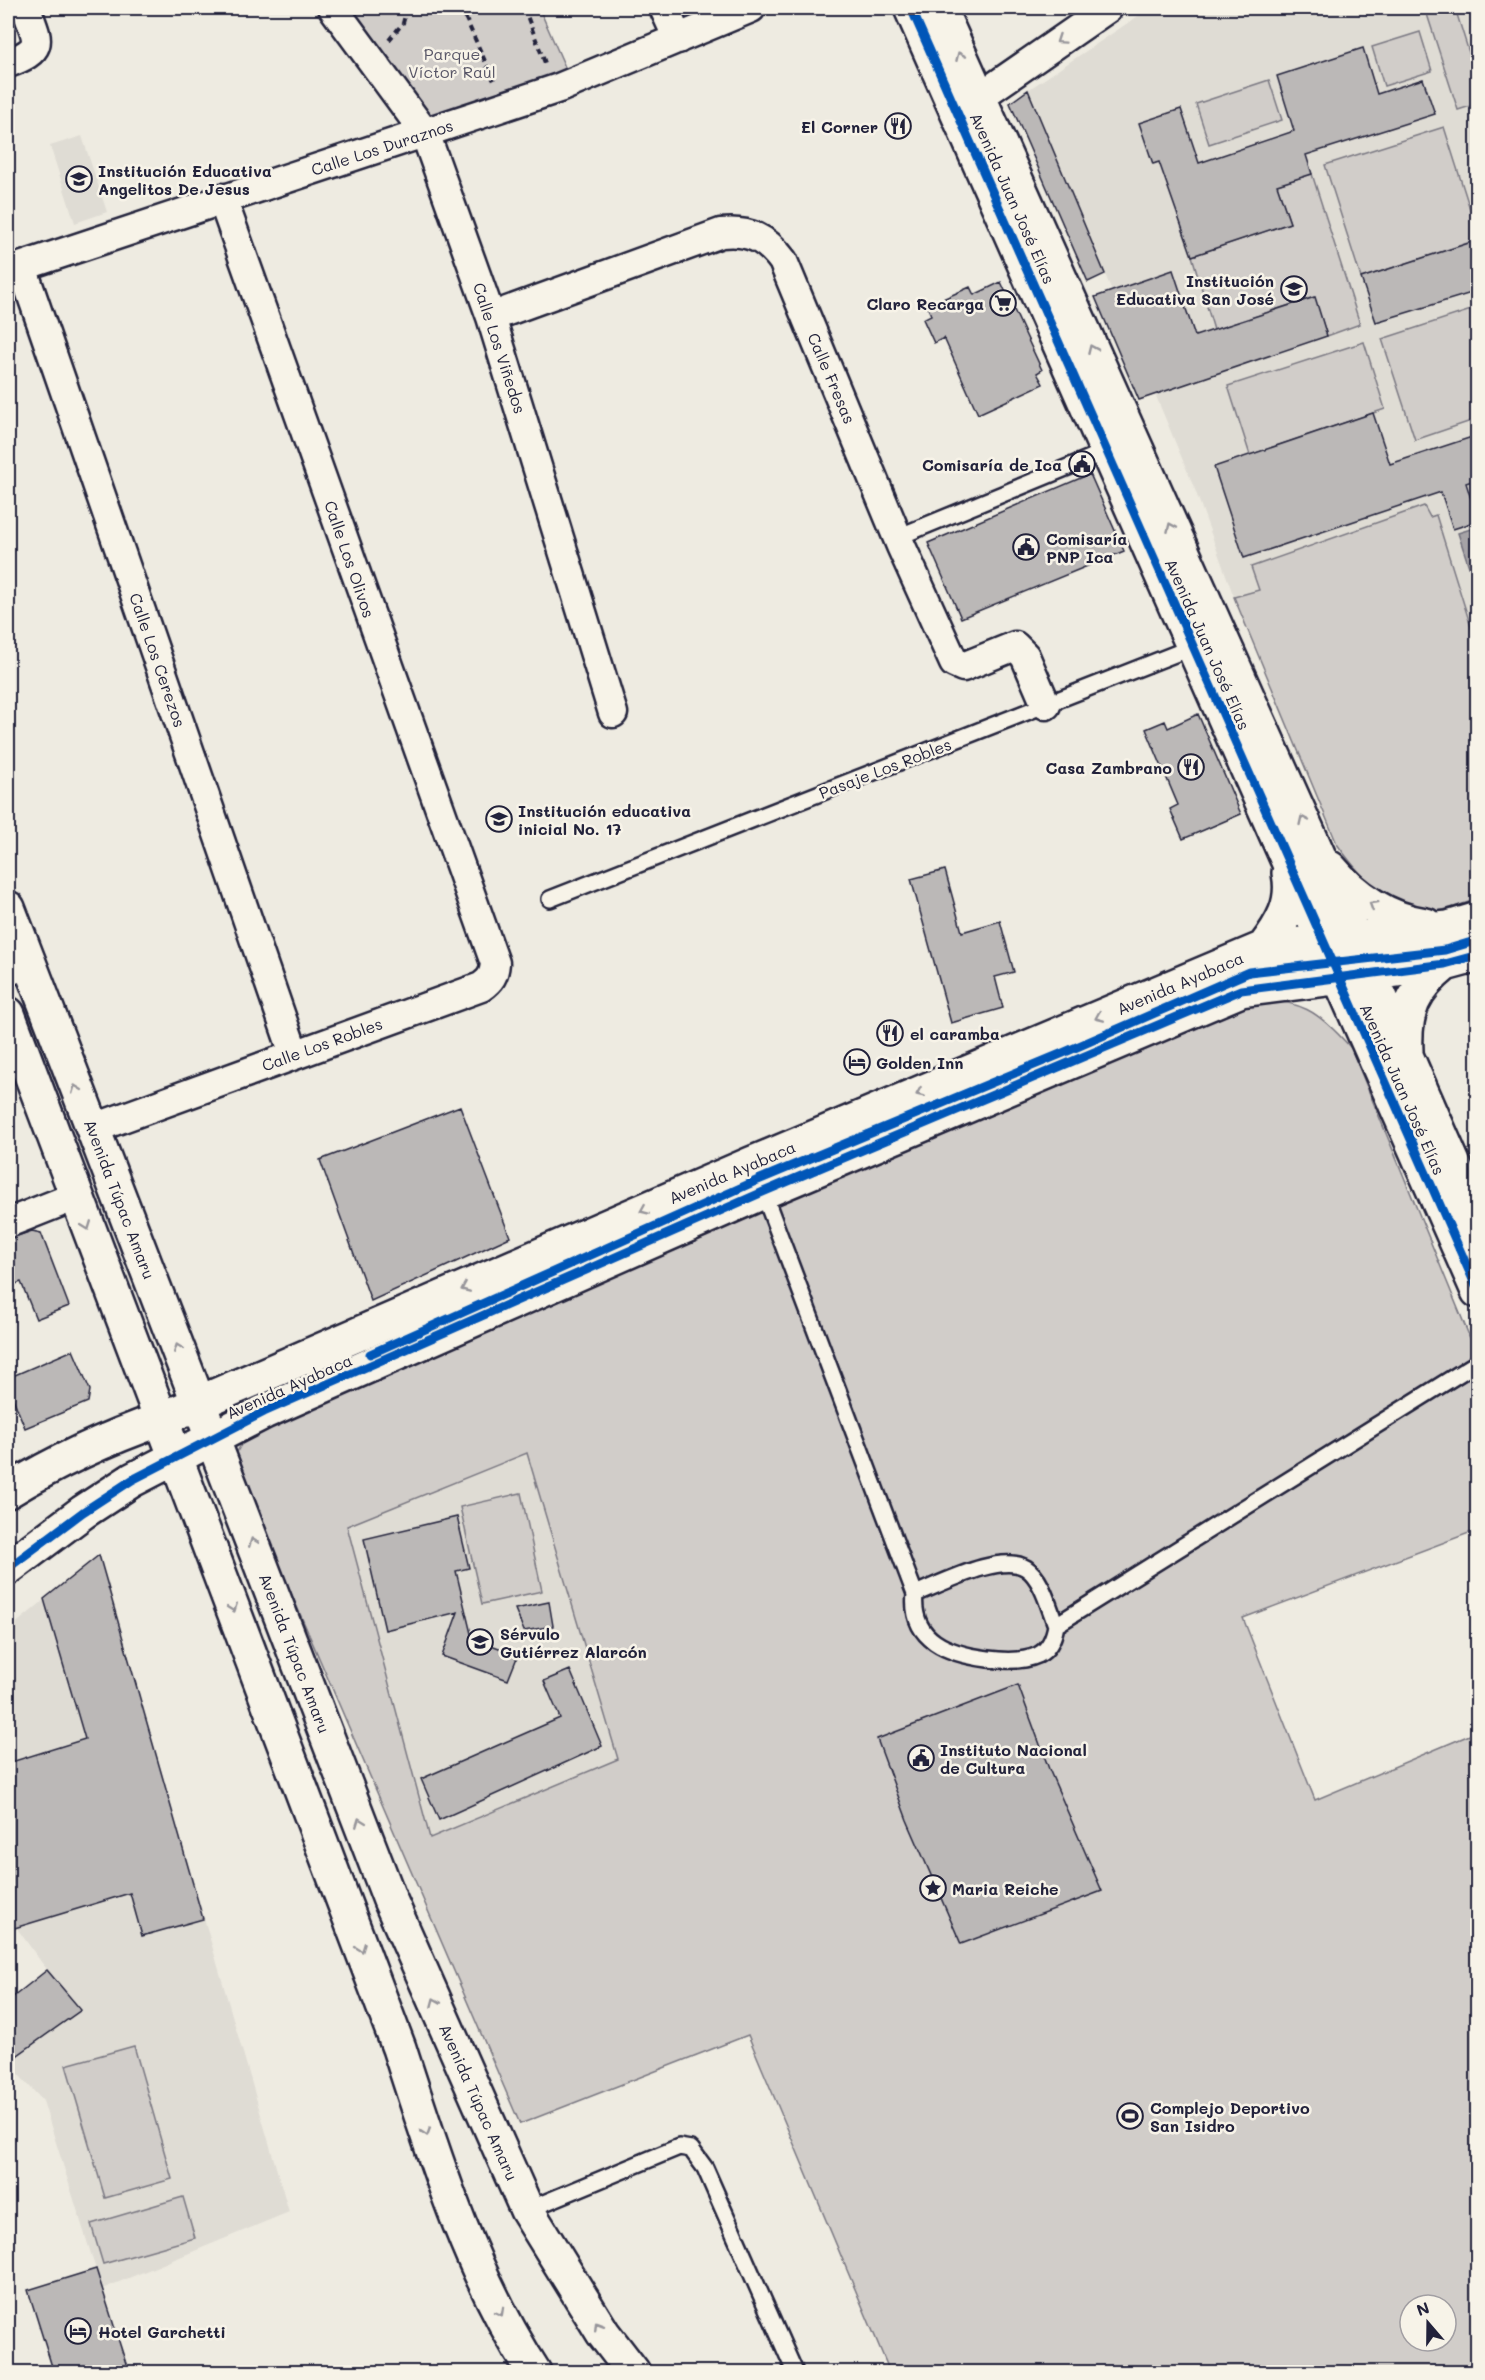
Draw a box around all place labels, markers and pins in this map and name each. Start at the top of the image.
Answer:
restaurant icon: El Corner [883,111,913,141]
place label: El Corner [801,116,878,137]
place label: Institución Educativa Angelitos De Jesus [98,160,272,199]
school or university icon: Institución Educativa Angelitos De Jesus [64,164,94,194]
place label: Institución Educativa San José [1116,270,1274,309]
school or university icon: Institución Educativa San José [1279,274,1309,304]
supermarket icon: Claro Recarga [988,288,1018,318]
place label: Claro Recarga [866,293,984,314]
public building icon: Comisaría de Ica [1067,449,1097,479]
place label: Comisaría de Ica [922,454,1062,475]
place label: Comisaría PNP Ica [1046,528,1128,567]
public building icon: Comisaría PNP Ica [1011,532,1041,562]
restaurant icon: Casa Zambrano [1176,752,1206,782]
place label: Casa Zambrano [1046,757,1172,778]
place label: Institución educativa inicial No. 17 [518,800,691,839]
school or university icon: Institución educativa inicial No. 17 [484,804,514,834]
restaurant icon: el caramba [875,1018,905,1048]
place label: el caramba [910,1023,1000,1044]
hotel icon: Golden Inn [842,1047,872,1077]
place label: Golden Inn [876,1052,964,1073]
place label: Sérvulo Gutiérrez Alarcón [500,1623,647,1662]
school or university icon: Sérvulo Gutiérrez Alarcón [465,1627,495,1657]
place label: Instituto Nacional de Cultura [940,1739,1087,1778]
public building icon: Instituto Nacional de Cultura [906,1743,936,1773]
place icon: Maria Reiche [918,1873,948,1903]
place label: Maria Reiche [952,1878,1059,1899]
place label: Complejo Deportivo San Isidro [1150,2097,1310,2136]
sports icon: Complejo Deportivo San Isidro [1115,2101,1145,2131]
hotel icon: Hotel Garchetti [63,2316,93,2346]
place label: Hotel Garchetti [98,2321,226,2342]

